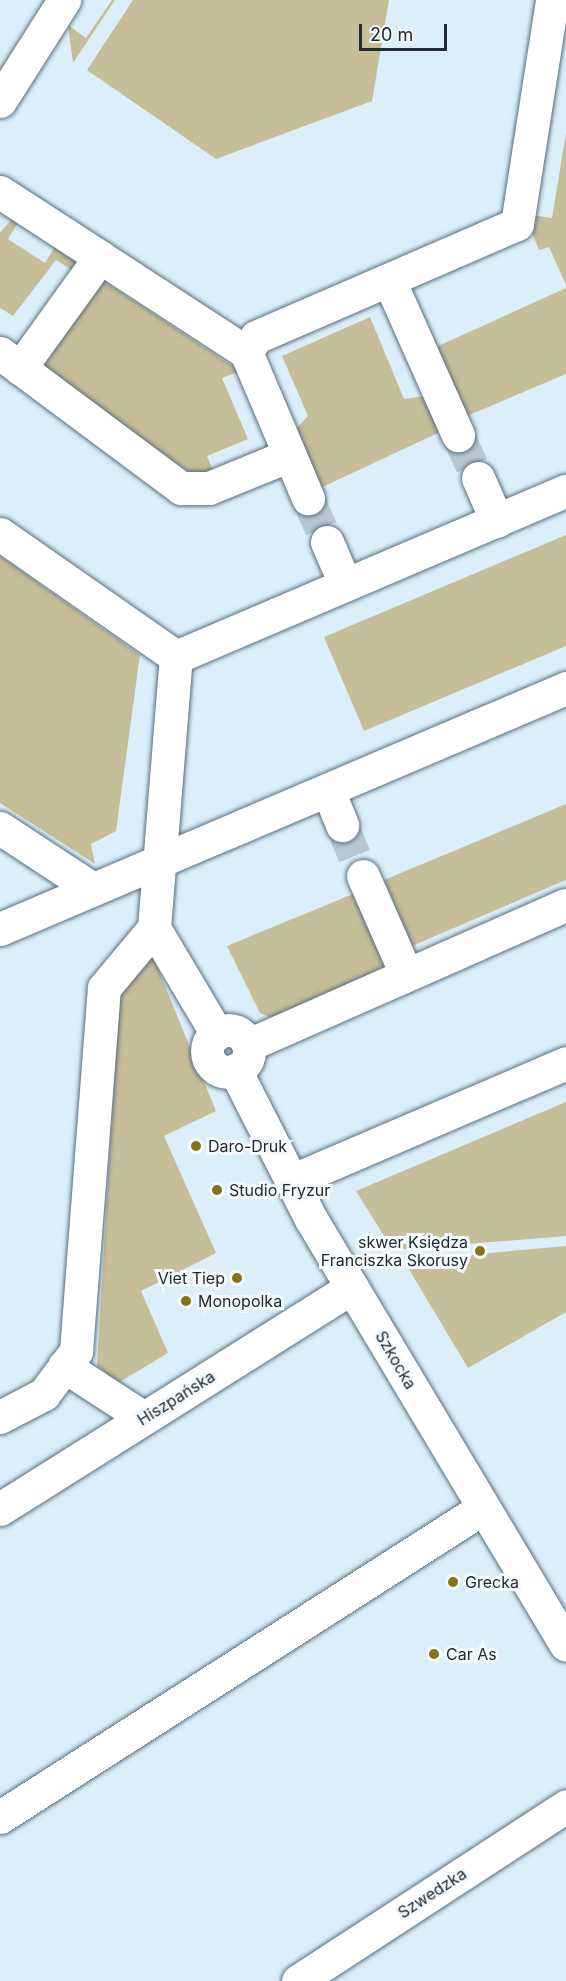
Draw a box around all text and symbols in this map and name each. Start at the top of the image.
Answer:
scale bar [362,12,450,50]
text: 20 m [370,24,413,45]
place label: Daro-Druk [208,1136,287,1156]
marker: Daro-Druk [189,1139,203,1153]
place label: Studio Fryzur [229,1180,330,1200]
marker: Studio Fryzur [210,1183,224,1197]
place label: skwer Księdza Franciszka Skorusy [321,1232,468,1270]
marker: skwer Księdza Franciszka Skorusy [473,1244,487,1258]
place label: Viet Tiep [158,1268,225,1288]
marker: Viet Tiep [230,1271,244,1285]
place label: Monopolka [198,1291,282,1311]
marker: Monopolka [179,1294,193,1308]
street label: Szkocka [372,1327,420,1393]
street label: Hiszpańska [134,1367,218,1429]
place label: Grecka [465,1572,519,1592]
marker: Grecka [446,1575,460,1589]
place label: Car As [446,1644,497,1664]
marker: Car As [427,1647,441,1661]
street label: Szwedzka [394,1864,470,1922]

